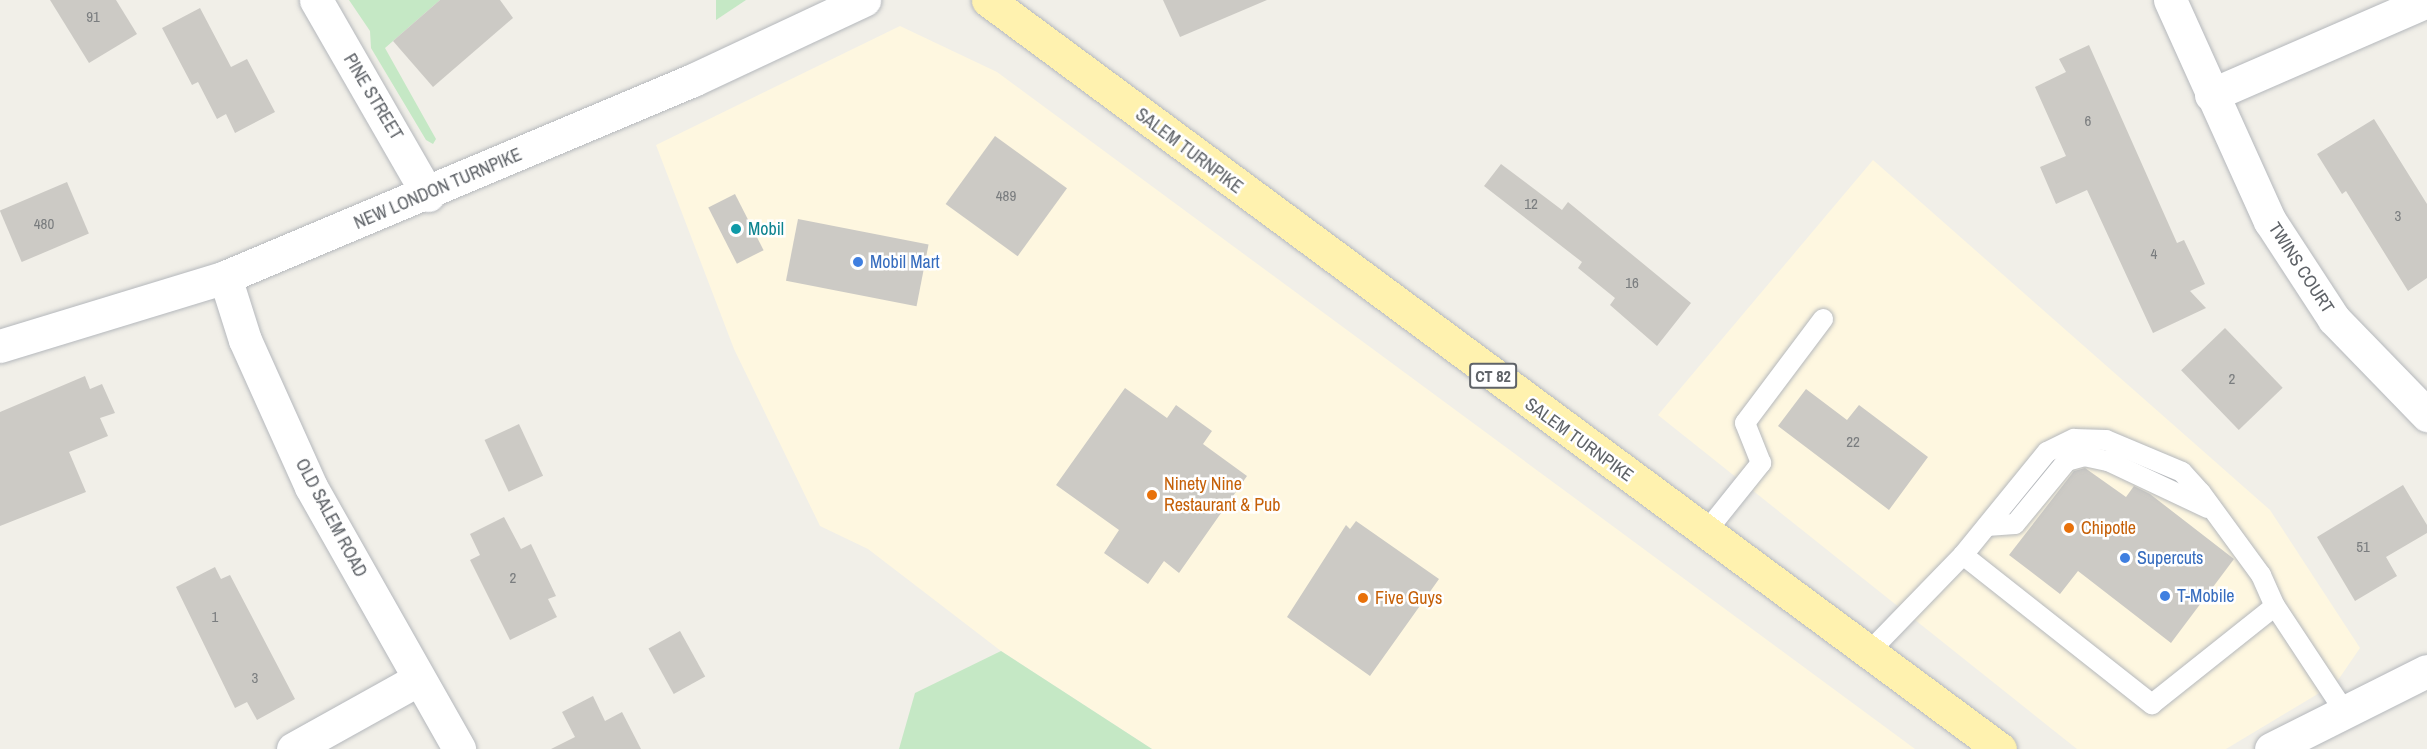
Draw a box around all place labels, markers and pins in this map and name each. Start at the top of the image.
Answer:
place label: Mobil [748,218,784,240]
marker: Mobil [729,222,743,236]
place label: Mobil Mart [870,251,940,273]
marker: Mobil Mart [851,255,865,269]
place label: Ninety Nine Restaurant & Pub [1164,474,1281,516]
marker: Ninety Nine Restaurant & Pub [1145,488,1159,502]
place label: Chipotle [2081,517,2136,539]
marker: Chipotle [2062,521,2076,535]
place label: Supercuts [2137,547,2203,569]
marker: Supercuts [2118,551,2132,565]
place label: T-Mobile [2177,585,2234,607]
place label: Five Guys [1375,587,1442,609]
marker: T-Mobile [2158,589,2172,603]
marker: Five Guys [1356,591,1370,605]

